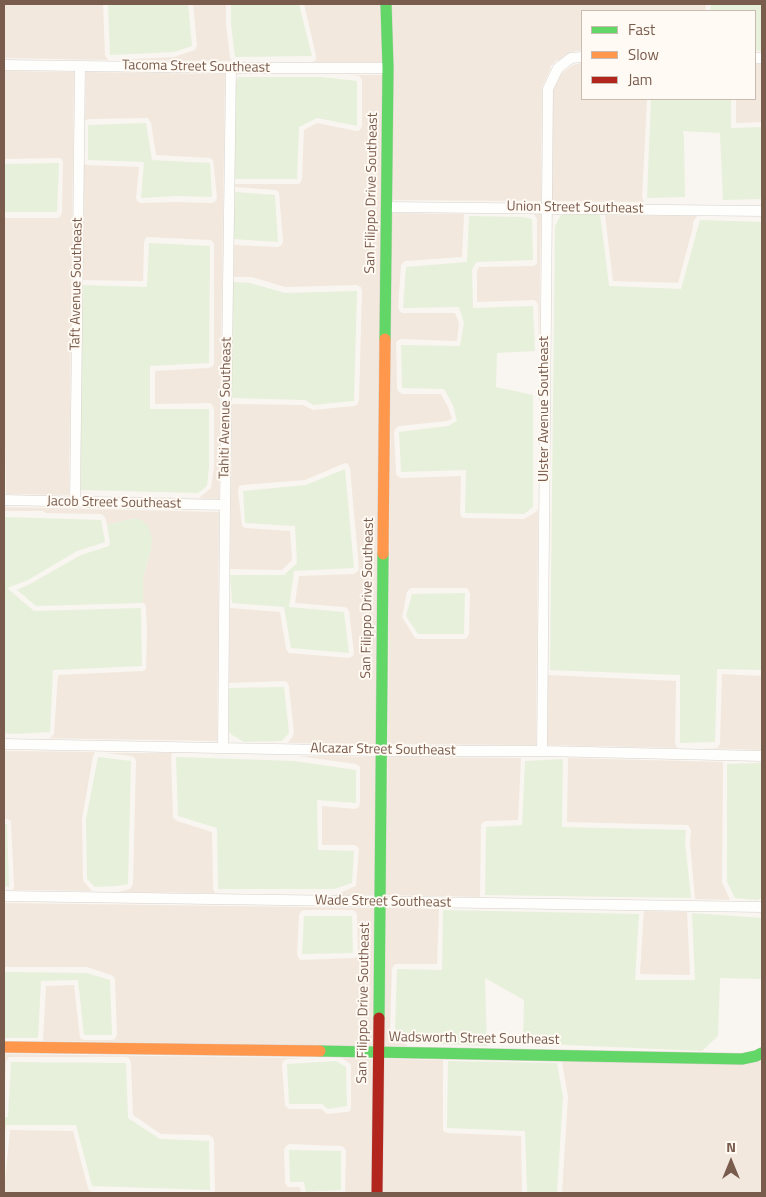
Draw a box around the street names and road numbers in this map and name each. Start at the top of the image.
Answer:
street label: Tacoma Street Southeast [122,57,270,77]
street label: San Filippo Drive Southeast [362,112,382,274]
street label: Union Street Southeast [506,198,644,218]
street label: Taft Avenue Southeast [67,217,87,351]
street label: Ulster Avenue Southeast [537,336,553,482]
street label: Tahiti Avenue Southeast [216,337,236,479]
street label: Jacob Street Southeast [47,493,181,513]
street label: San Filippo Drive Southeast [358,517,378,679]
street label: Alcazar Street Southeast [310,740,456,760]
street label: Wade Street Southeast [315,892,451,912]
street label: San Filippo Drive Southeast [354,922,374,1084]
street label: Wadsworth Street Southeast [388,1029,560,1049]

